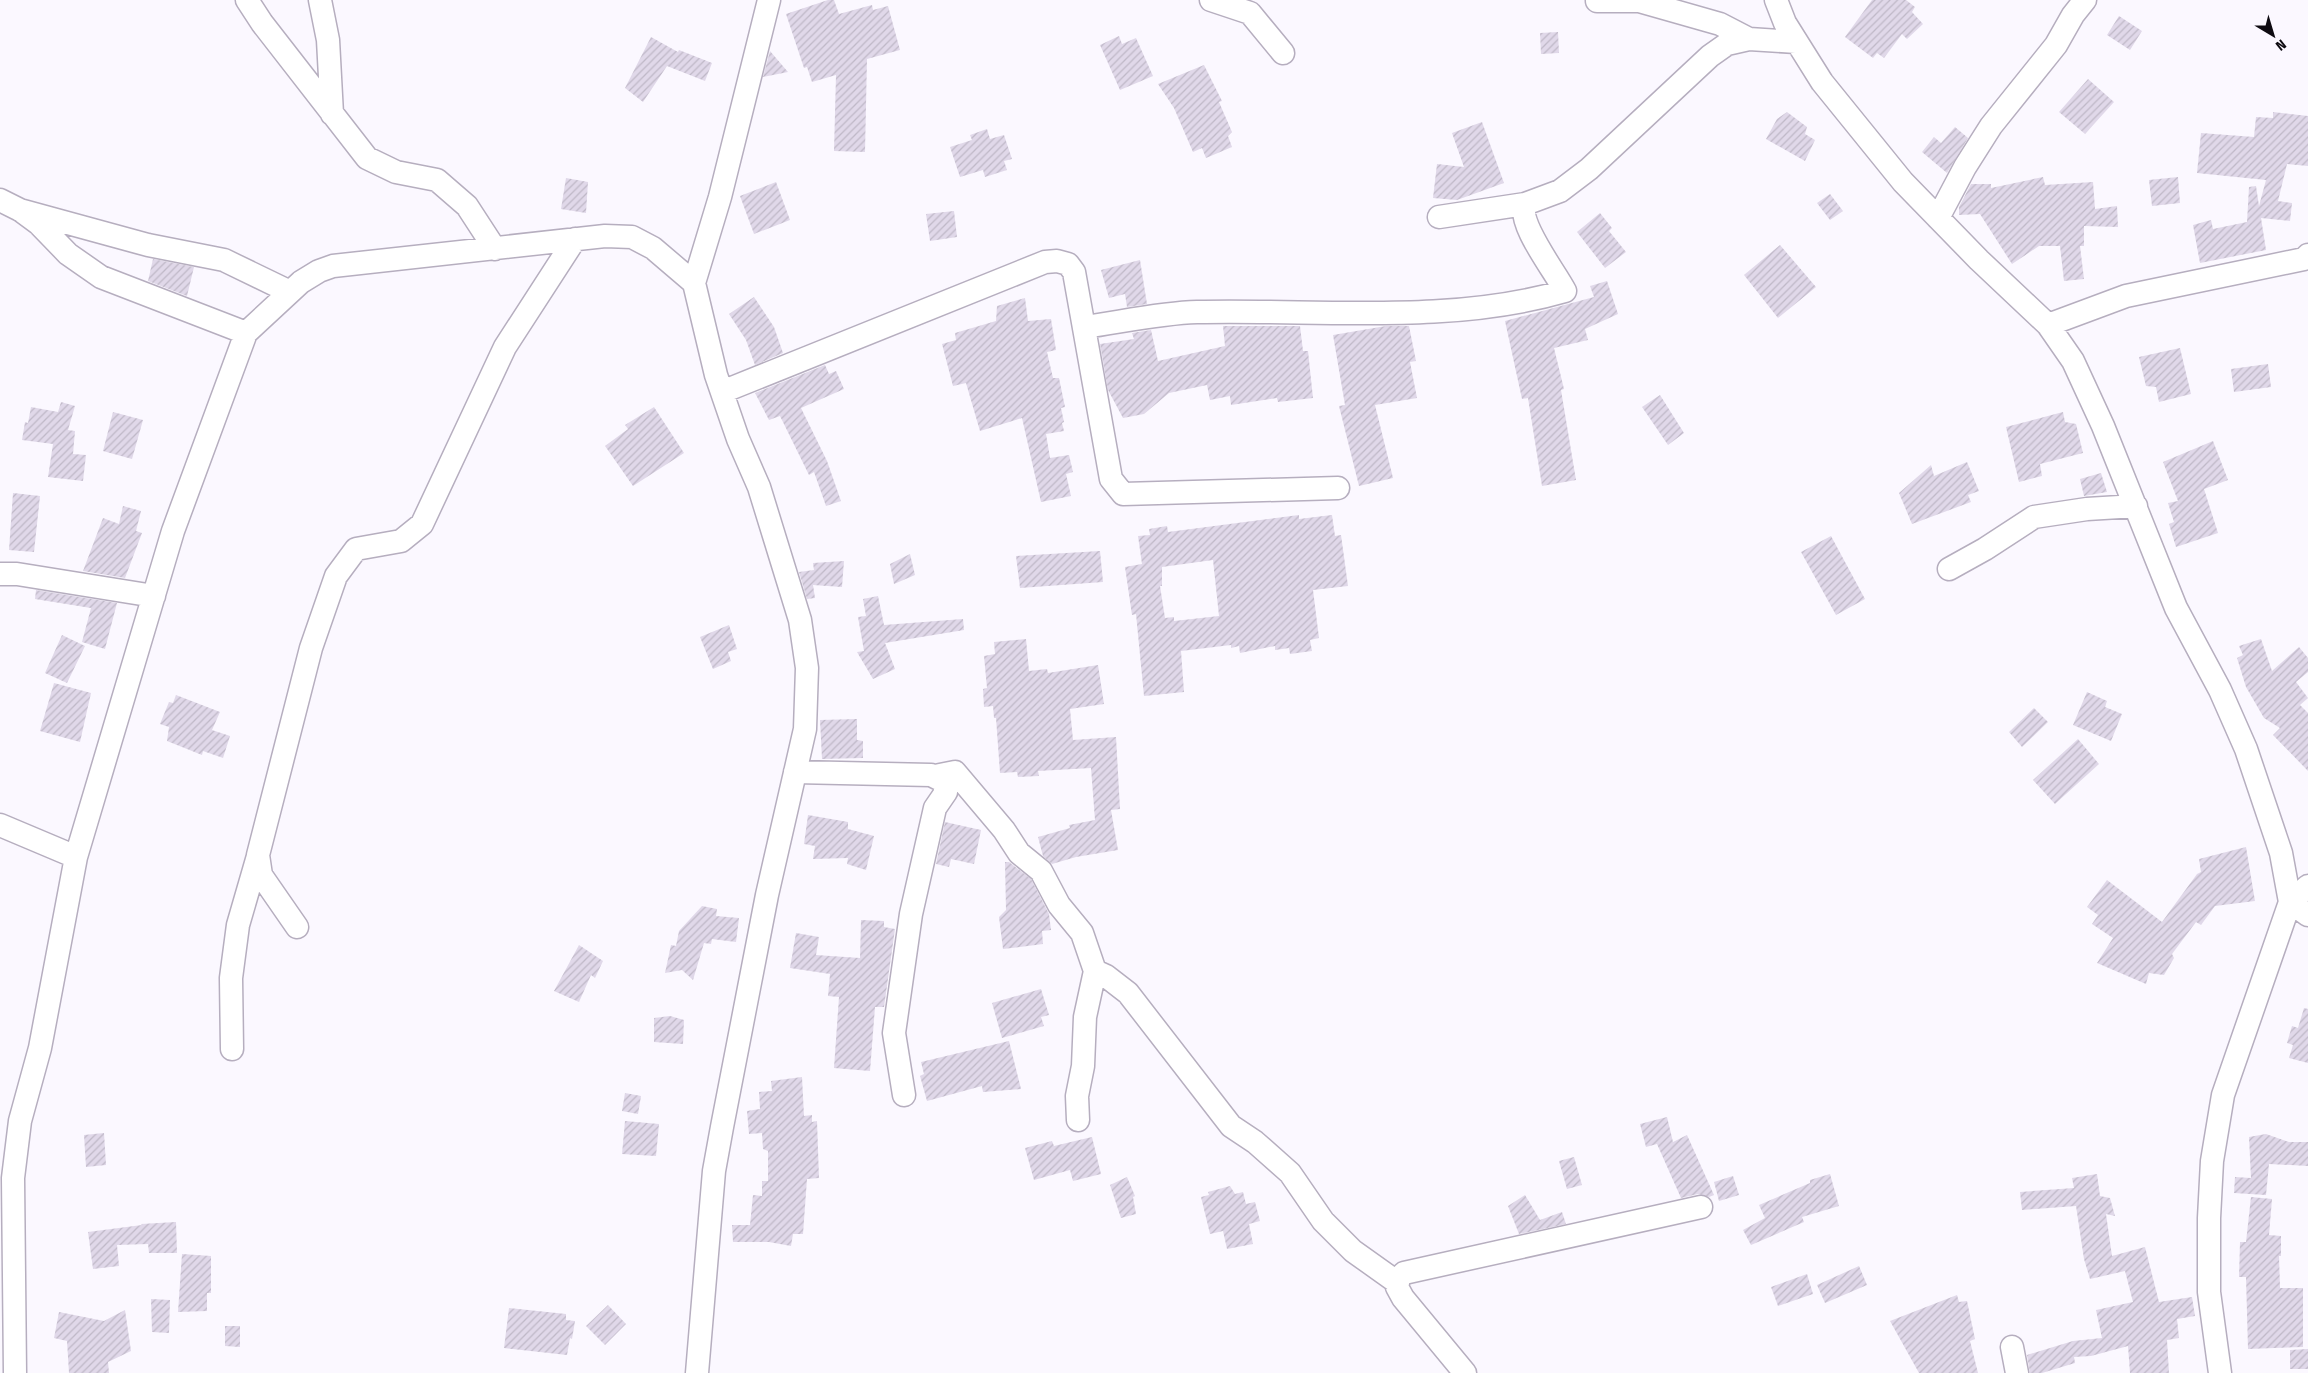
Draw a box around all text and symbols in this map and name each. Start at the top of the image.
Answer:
north arrow [2248,10,2298,60]
text: N [2272,36,2289,54]

